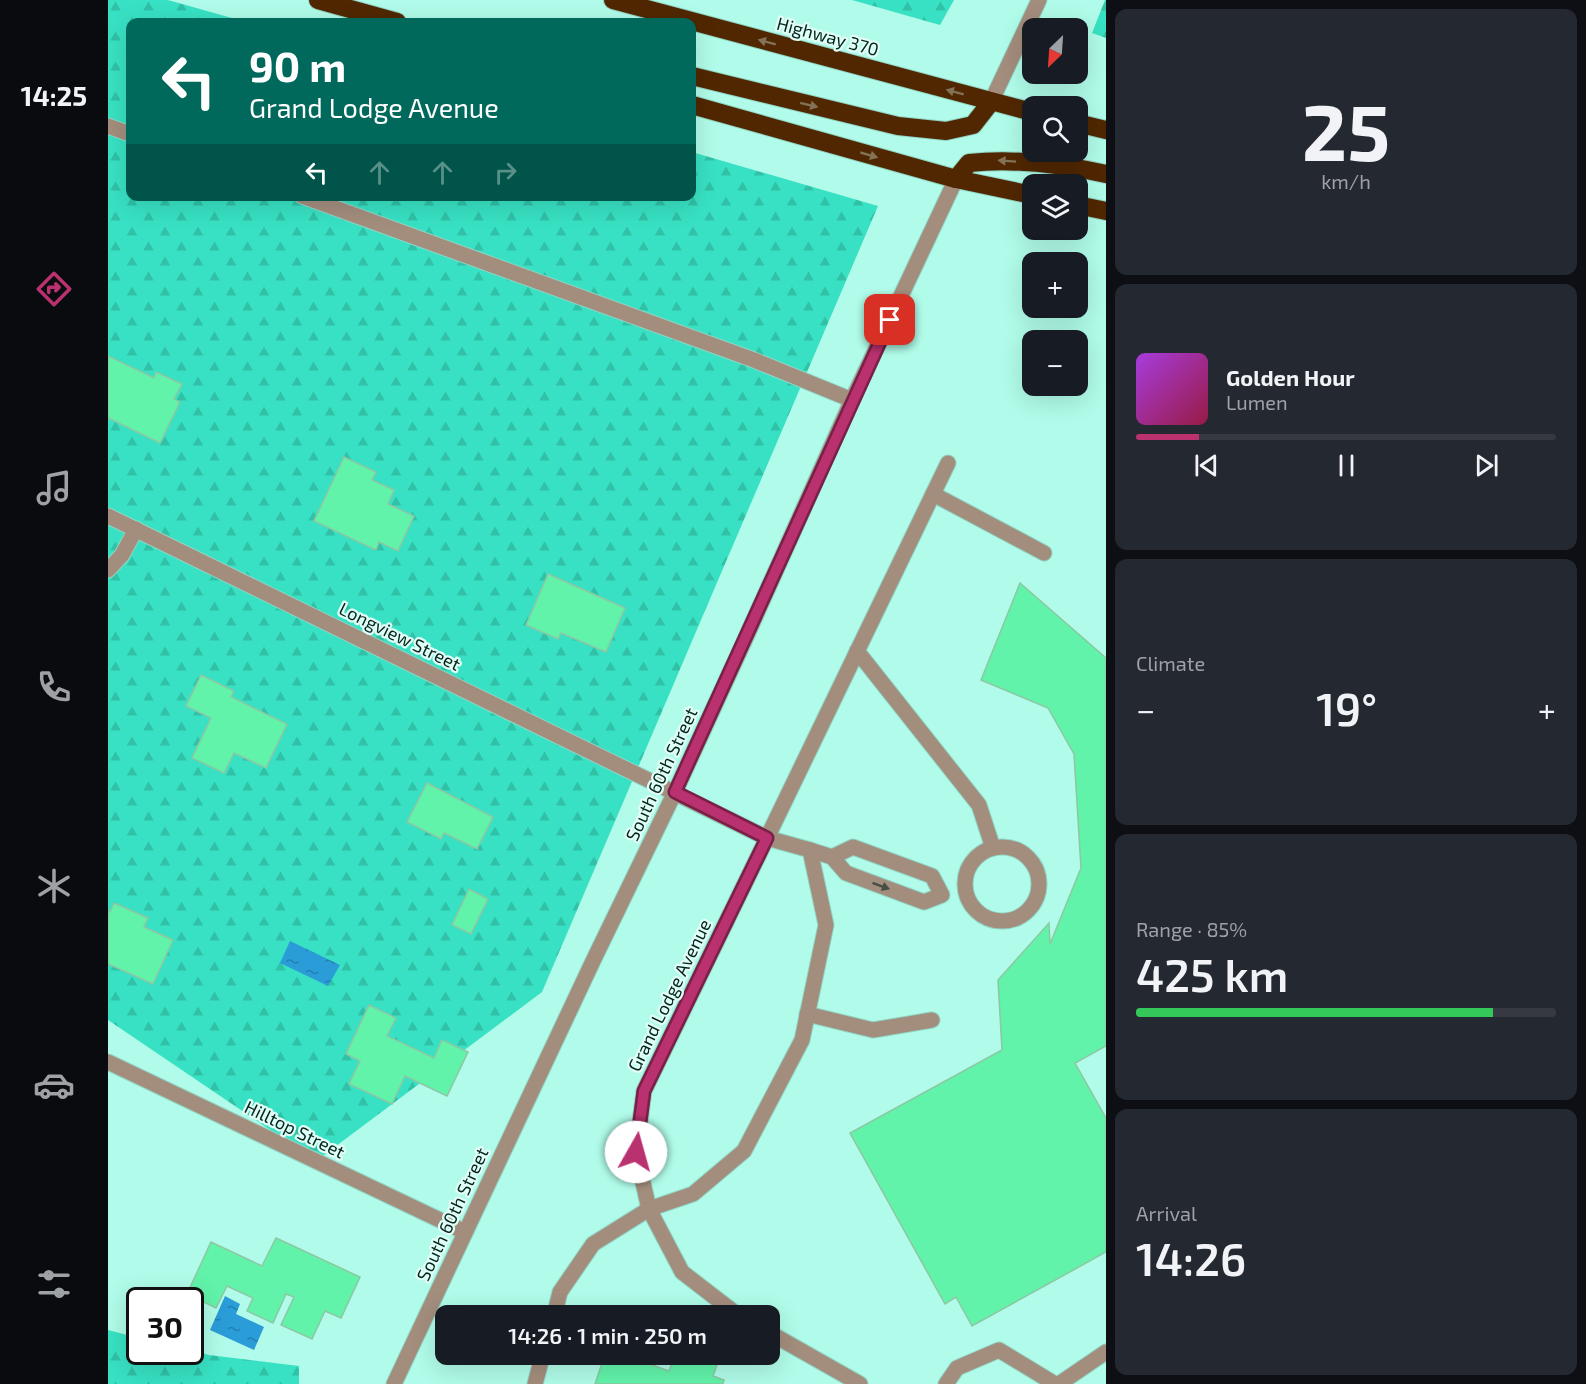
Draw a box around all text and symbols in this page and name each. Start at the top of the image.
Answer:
street label: Highway 370 [775,12,881,60]
north arrow [1022,18,1088,84]
map controls [1022,18,1088,396]
one-way arrow [758,36,776,46]
text: 90 m [249,40,346,90]
icon: left [150,42,228,120]
text: 14:25 [21,79,87,111]
text: 25 [1302,83,1390,177]
one-way arrow [946,87,964,97]
text: Grand Lodge Avenue [249,91,499,123]
button: search [1022,96,1088,162]
one-way arrow [800,100,819,110]
one-way arrow [860,150,878,160]
icon: left [300,156,333,189]
icon: ahead [363,156,396,189]
icon: ahead [426,156,459,189]
icon: right [489,156,522,189]
one-way arrow [997,157,1016,166]
text: km/h [1321,169,1371,193]
button: layers [1022,174,1088,240]
button: + [1022,252,1088,318]
icon: directions [33,268,75,310]
pin [864,294,915,345]
icon: arrive [873,303,906,336]
button: − [1022,330,1088,396]
text: Golden Hour [1226,364,1355,390]
text: Lumen [1226,390,1288,414]
icon: previous [1190,449,1223,482]
icon: pause [1330,449,1363,482]
icon: next [1470,449,1503,482]
icon: music [33,467,75,509]
street label: Longview Street [336,597,464,675]
text: Climate [1136,651,1205,675]
icon: phone [33,666,75,708]
text: 19° [1316,681,1377,735]
text: − [1136,689,1155,729]
text: + [1538,689,1556,729]
street label: South 60th Street [621,704,702,844]
icon: climate [33,865,75,907]
one-way arrow [872,881,890,891]
street label: Grand Lodge Avenue [623,915,715,1075]
text: Range · 85% [1136,917,1247,941]
text: 425 km [1136,947,1288,1001]
icon: car [33,1064,75,1106]
street label: Hilltop Street [241,1095,349,1163]
position arrow [604,1120,668,1184]
street label: South 60th Street [412,1144,493,1284]
text: Arrival [1136,1201,1197,1225]
text: 14:26 [1136,1231,1246,1285]
icon: filters [33,1263,75,1305]
speed limit sign: 30 [126,1287,204,1365]
text: 14:26 · 1 min · 250 m [508,1322,707,1348]

